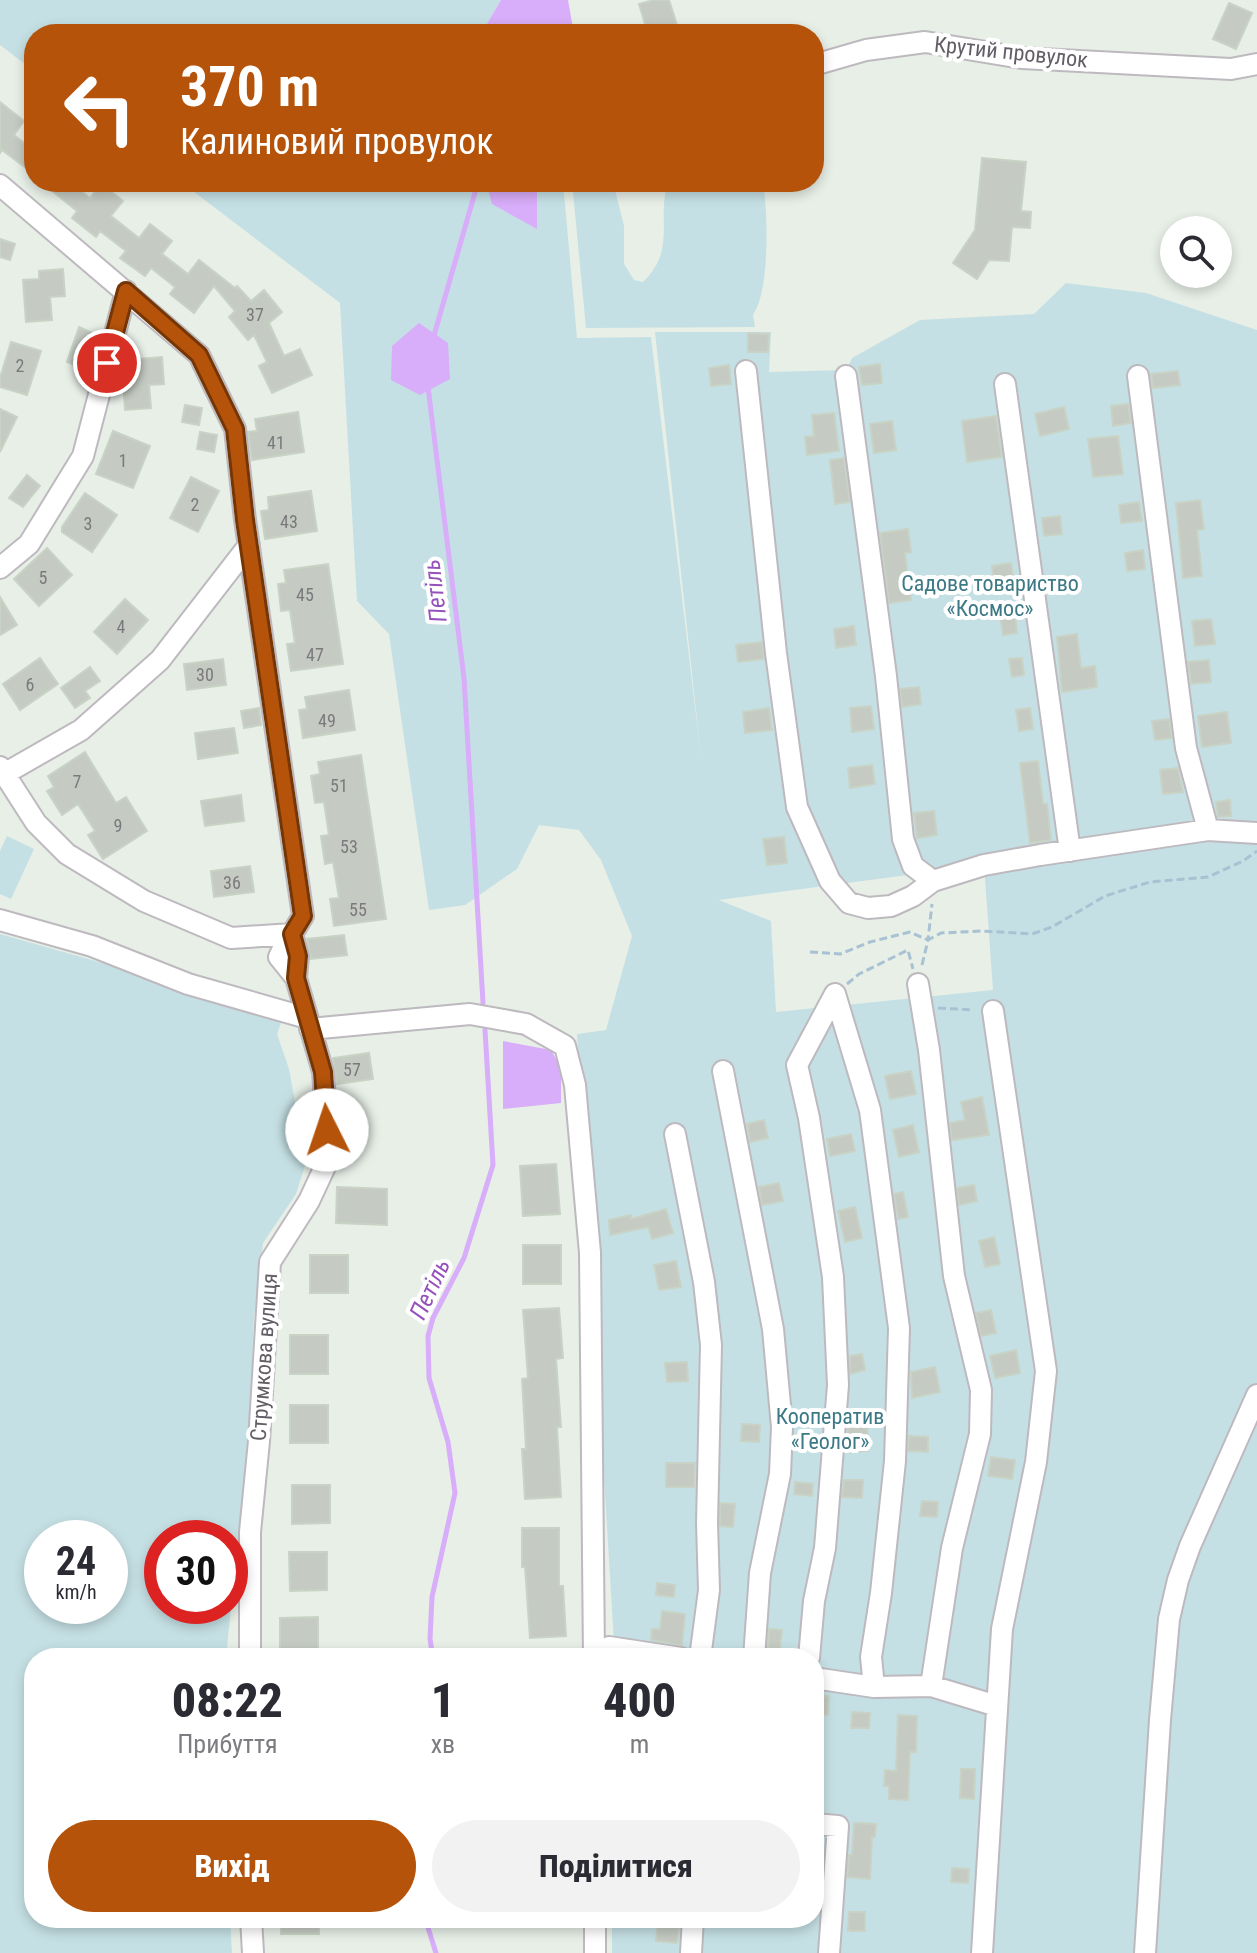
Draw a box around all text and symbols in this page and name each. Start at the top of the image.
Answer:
street label: Крутий провулок [933,31,1090,73]
text: 370 m [180,54,319,120]
icon: left [48,56,152,160]
text: Калиновий провулок [180,121,494,163]
map controls [1160,216,1232,288]
button: search [1160,216,1232,288]
house number: 37 [246,304,264,325]
pin [73,329,141,397]
icon: arrive [85,341,129,385]
house number: 2 [16,355,25,376]
house number: 41 [267,432,285,453]
house number: 1 [119,450,127,471]
house number: 2 [191,494,200,515]
house number: 43 [280,511,298,532]
house number: 3 [84,513,92,534]
water label: Петіль [417,558,453,624]
house number: 5 [39,567,48,588]
park label: Садове товариство «Космос» [901,571,1079,621]
house number: 45 [296,584,314,605]
house number: 4 [117,616,126,637]
house number: 47 [306,644,324,665]
house number: 30 [196,664,214,685]
house number: 6 [26,674,34,695]
house number: 49 [318,710,336,731]
house number: 7 [73,771,82,792]
house number: 51 [330,775,348,796]
house number: 9 [114,815,122,836]
house number: 53 [340,836,358,857]
house number: 36 [223,872,241,893]
house number: 55 [349,899,367,920]
house number: 57 [343,1059,361,1080]
position arrow [285,1088,369,1172]
water label: Петіль [404,1254,456,1324]
street label: Струмкова вулиця [246,1272,282,1442]
park label: Кооператив «Геолог» [776,1404,884,1454]
speed limit sign: 30 [144,1520,248,1624]
text: 24 [56,1538,96,1585]
text: km/h [55,1580,97,1604]
text: 08:22 [172,1672,283,1729]
text: 1 [431,1672,455,1729]
text: 400 [603,1672,676,1729]
text: Прибуття [177,1729,278,1759]
text: хв [431,1729,455,1759]
text: m [630,1729,649,1759]
button: Вихід [48,1820,416,1912]
button: Поділитися [432,1820,800,1912]

